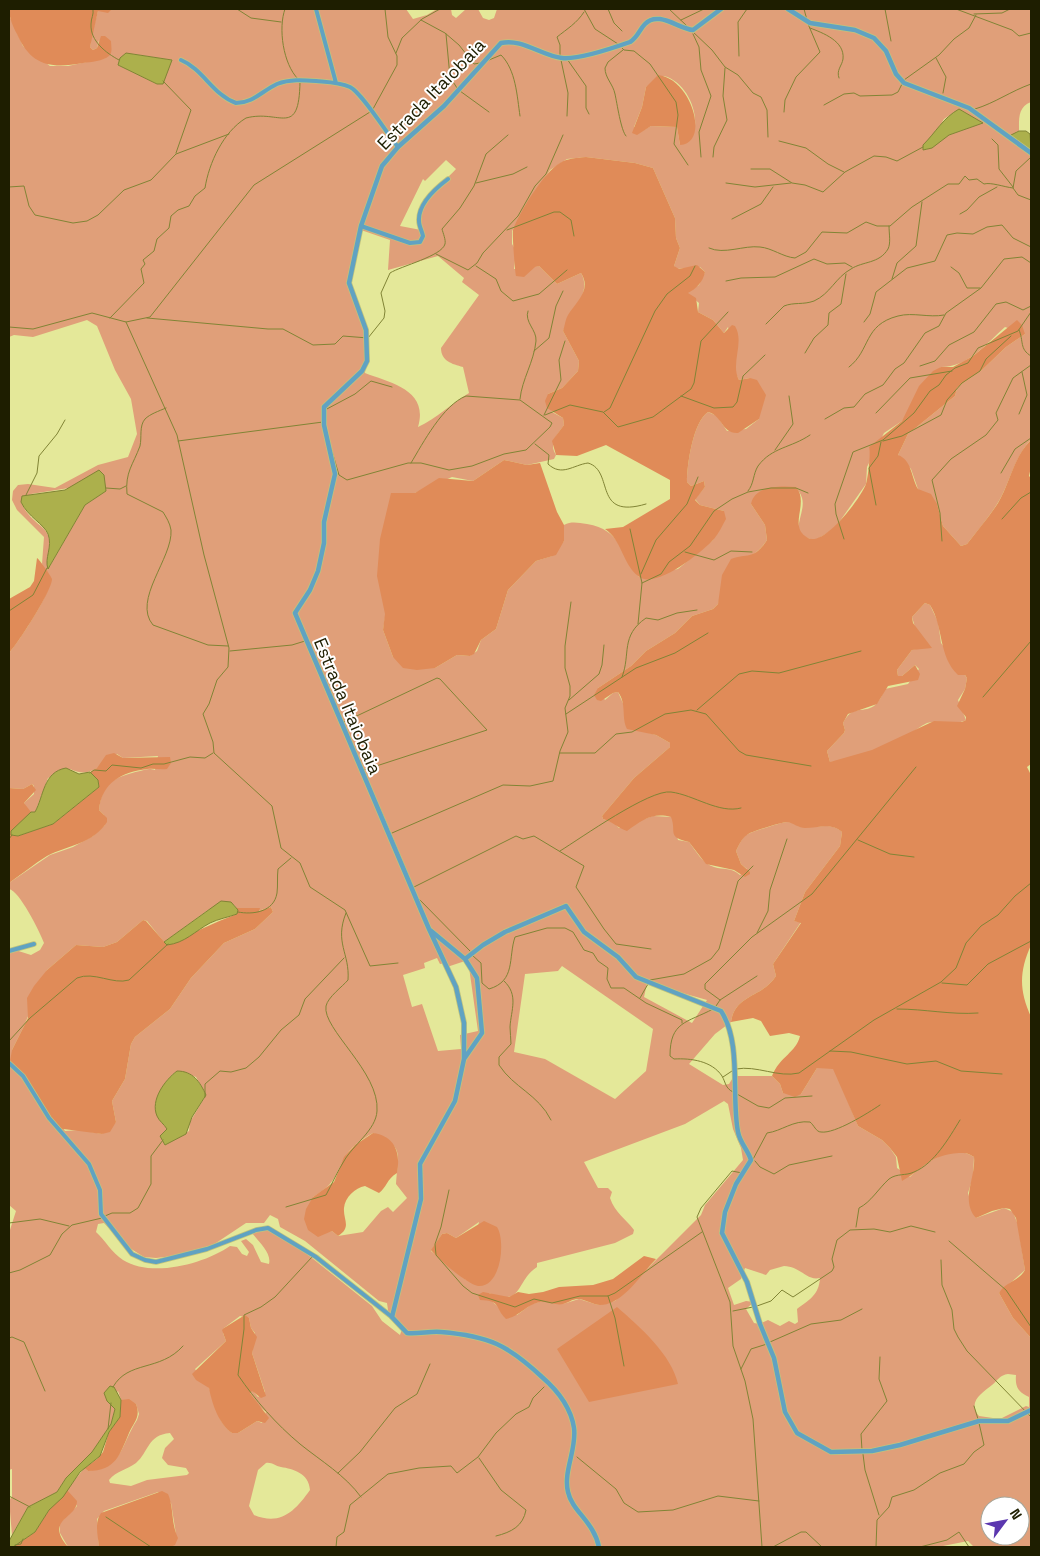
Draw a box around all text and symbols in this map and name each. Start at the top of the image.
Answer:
street label: Estrada Itaiobaia [372,33,490,155]
street label: Estrada Itaiobaia [309,634,387,778]
north arrow [980,1496,1030,1546]
text: N [1006,1505,1026,1523]

